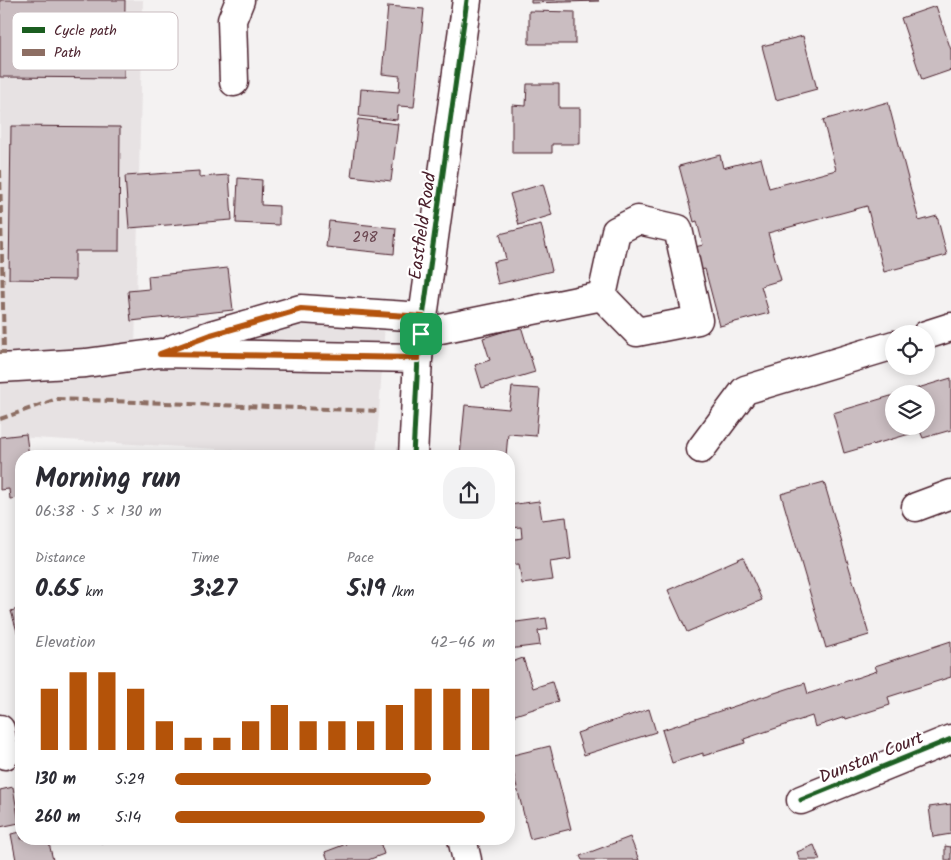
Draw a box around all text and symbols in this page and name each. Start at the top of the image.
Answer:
legend [12,12,178,70]
text: Cycle path [54,20,117,42]
text: Path [54,42,81,64]
street label: Eastfield Road [402,170,445,282]
house number: 298 [352,226,378,250]
pin [400,313,442,355]
icon: arrive [407,320,435,348]
map controls [885,325,935,435]
button: locate [885,325,935,375]
button: layers [885,385,935,435]
text: Morning run [35,457,181,502]
button: share [443,467,495,519]
text: 06:38 · 5 × 130 m [35,499,162,524]
text: Distance [35,547,85,569]
text: Time [191,547,219,569]
text: Pace [347,547,374,569]
text: 0.65 [35,569,80,609]
text: 3:27 [191,569,237,609]
text: 5:19 [347,569,386,609]
text: km [80,581,103,603]
text: /km [386,581,414,603]
text: Elevation [35,630,96,655]
text: 42–46 m [430,630,495,655]
street label: Dunstan Court [815,724,929,792]
text: 130 m [35,767,76,792]
text: 5:29 [115,767,145,792]
text: 260 m [35,805,80,830]
text: 5:14 [115,805,141,830]

